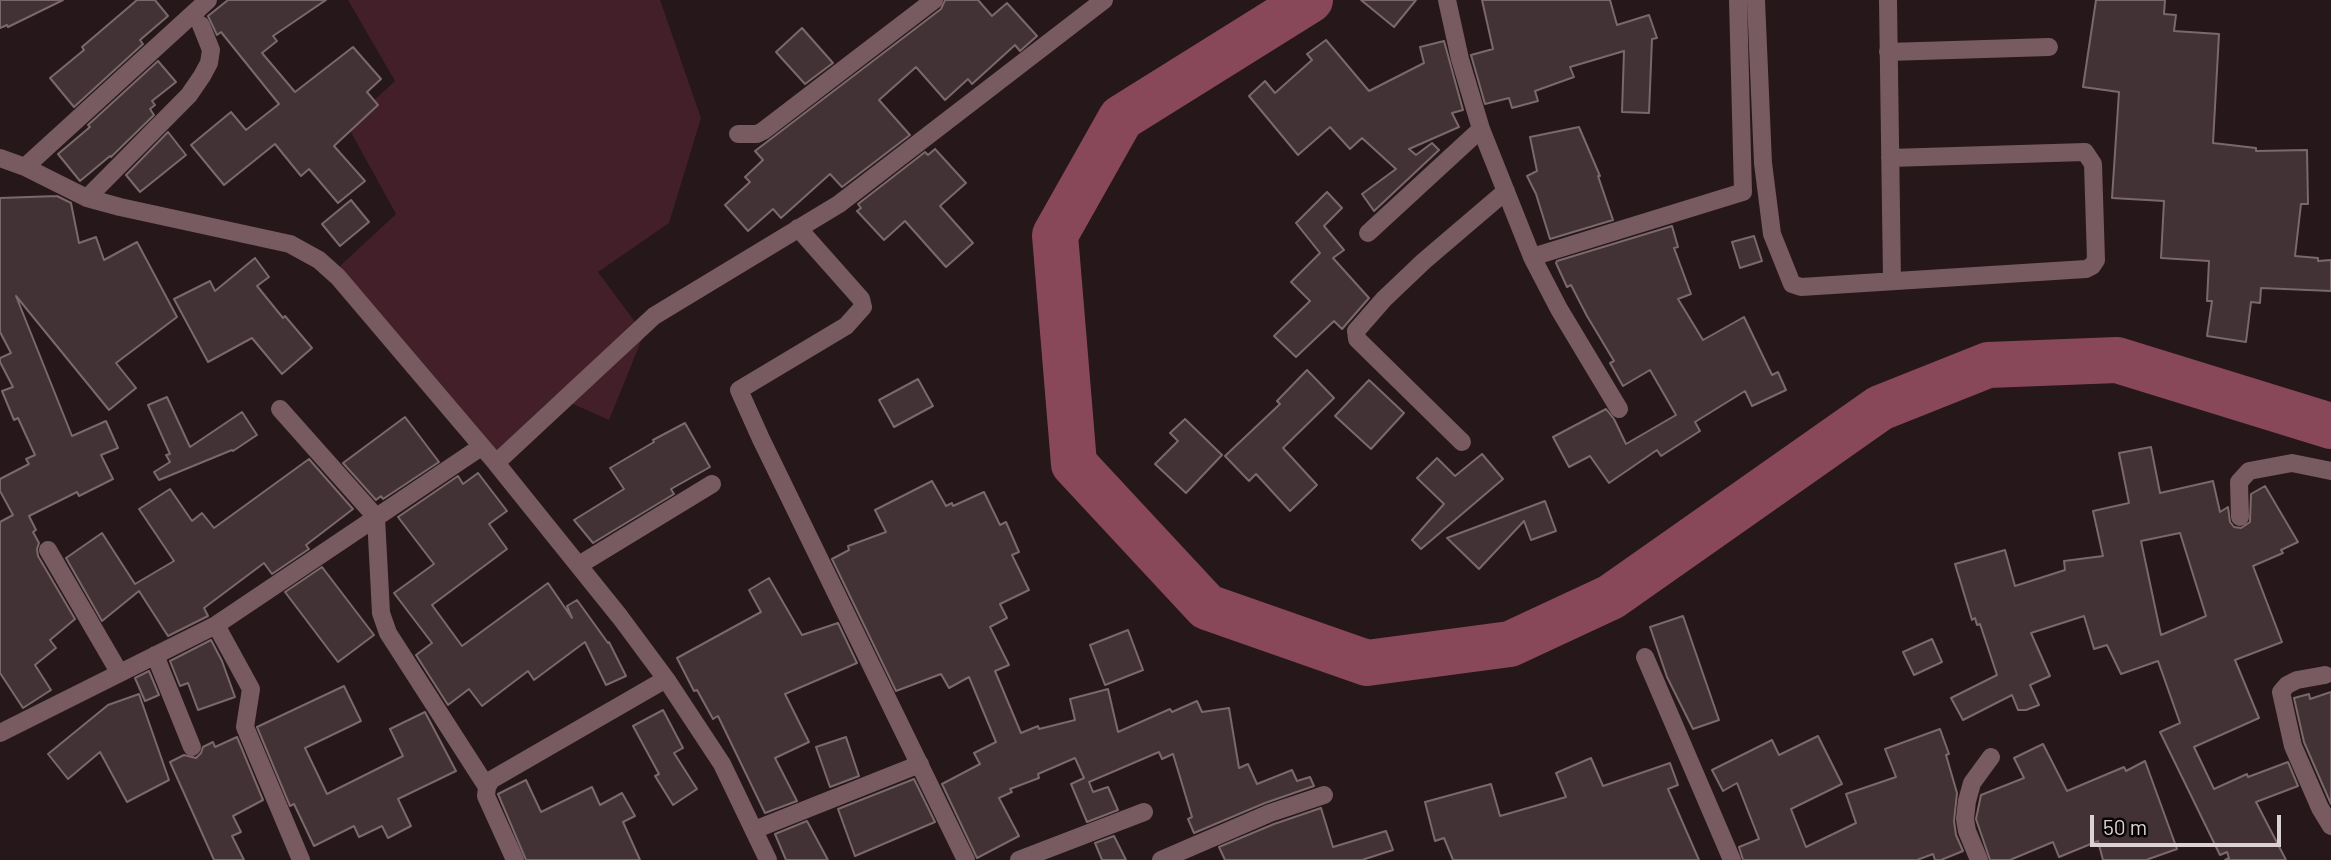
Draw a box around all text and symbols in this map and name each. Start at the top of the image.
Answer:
scale bar [2093,800,2284,844]
text: 50 m [2103,814,2147,839]

